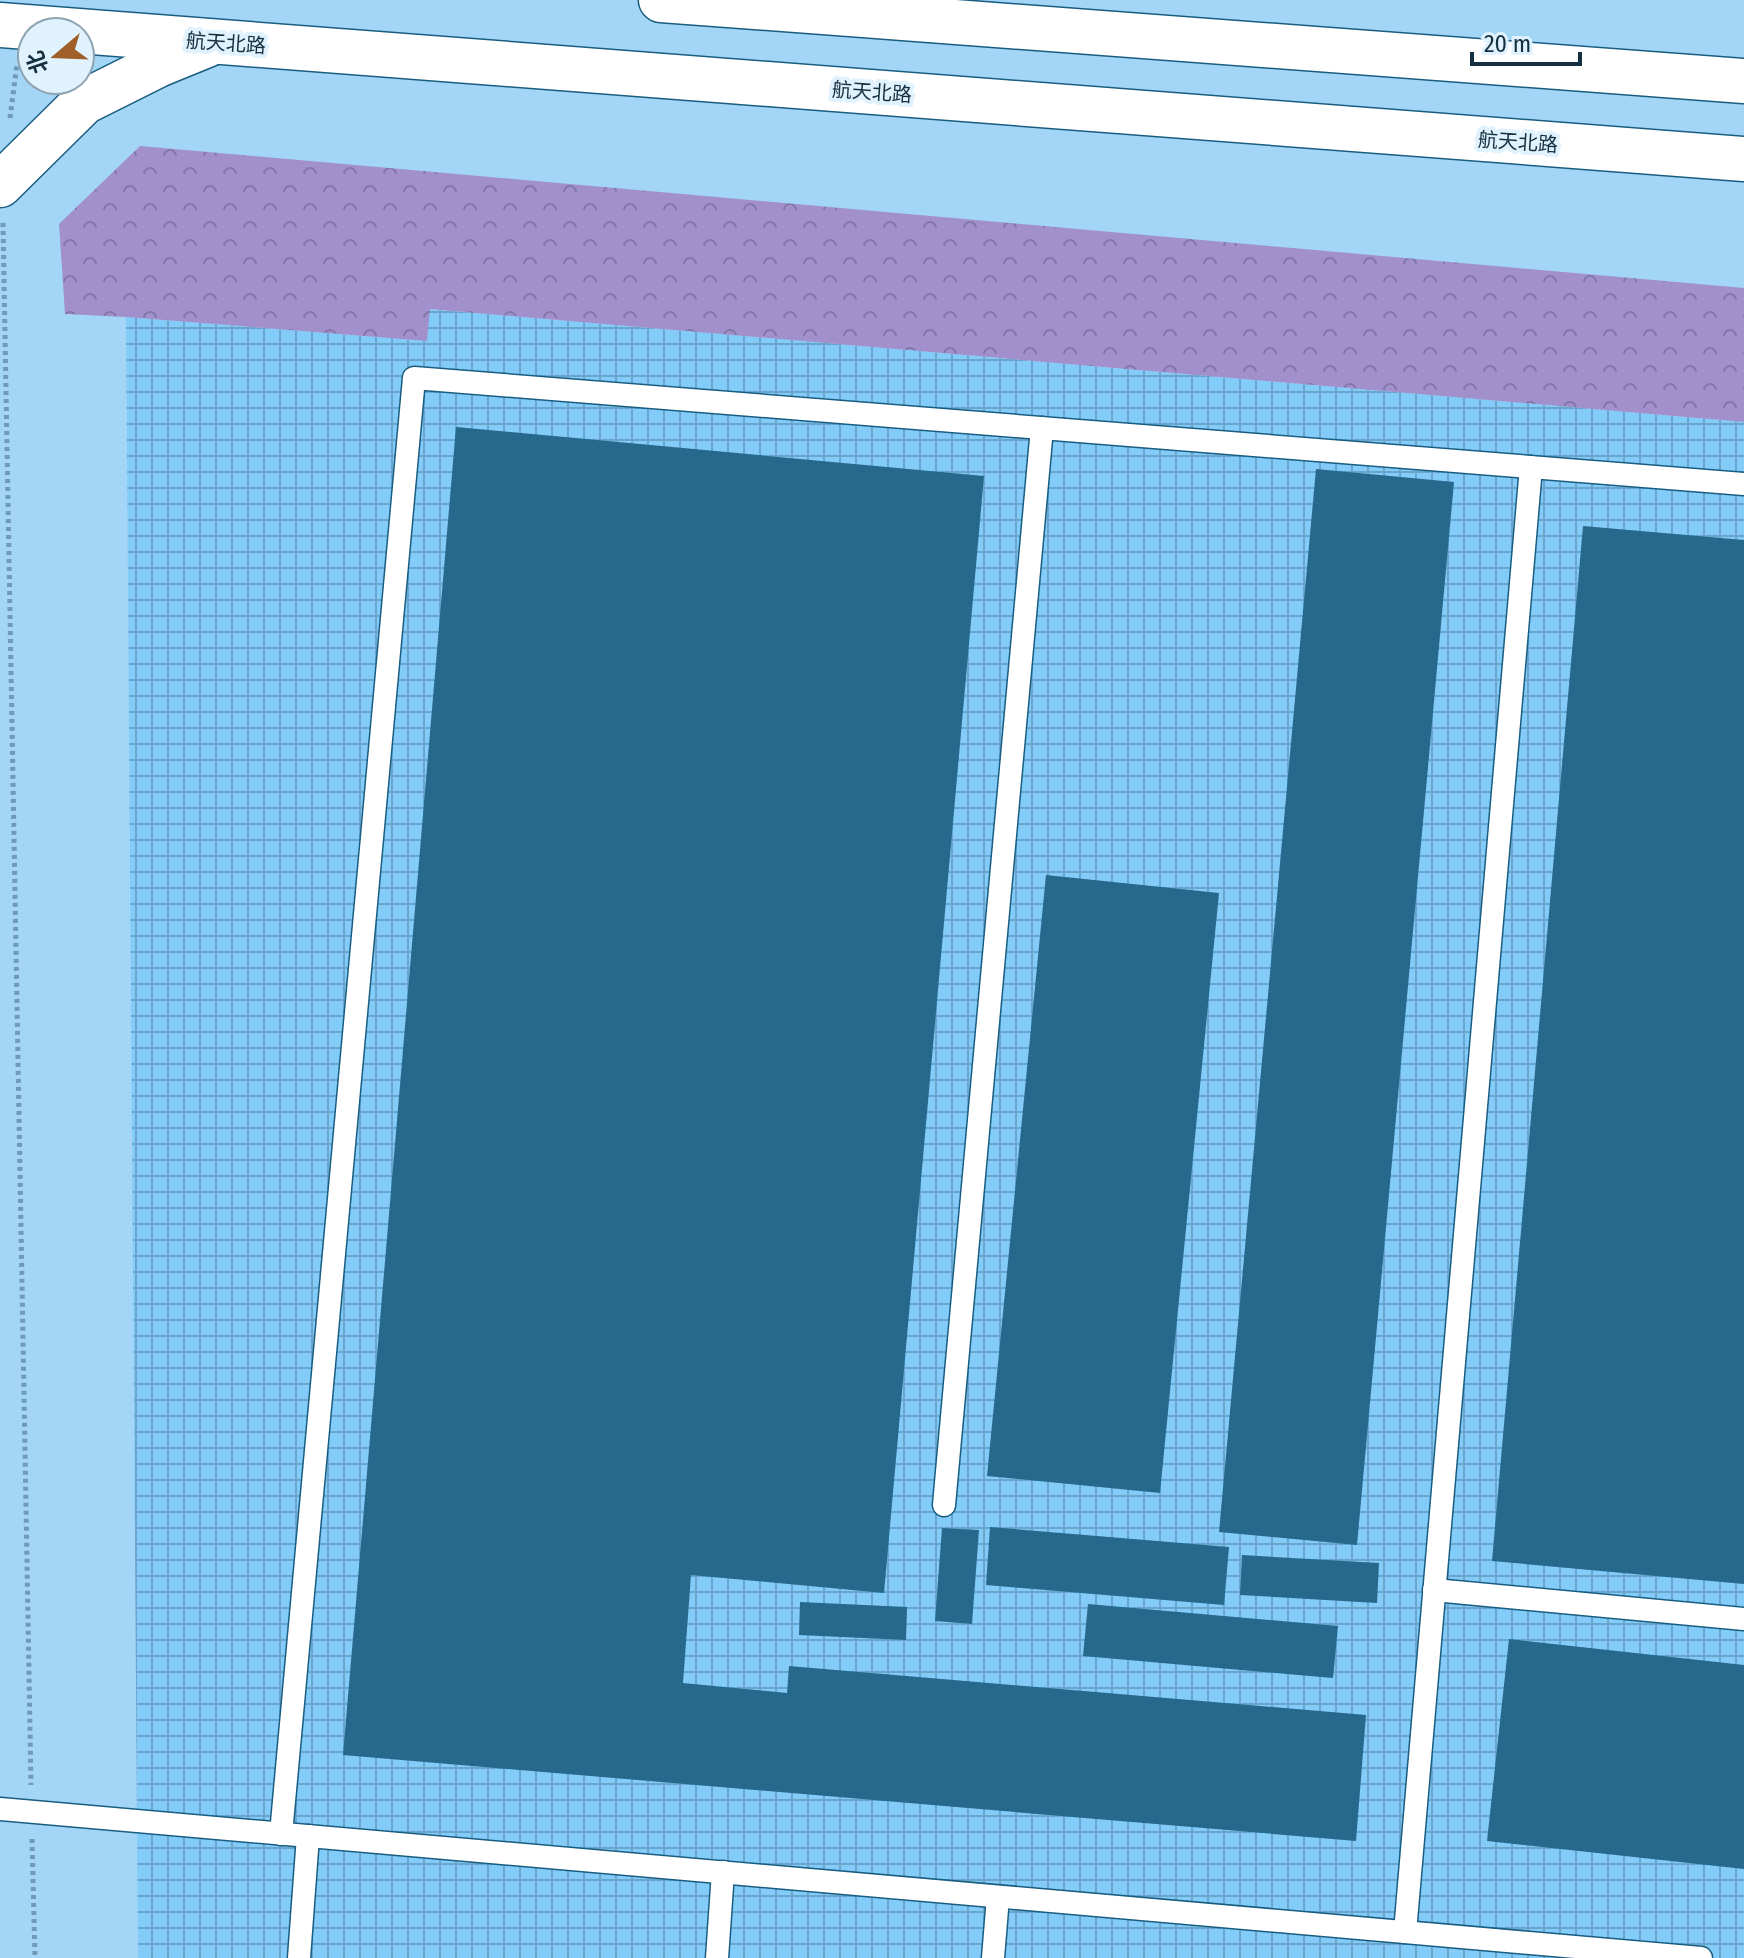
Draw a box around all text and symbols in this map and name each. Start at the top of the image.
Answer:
north arrow [16,16,96,96]
scale bar [1472,16,1580,66]
street label: 航天北路 [185,28,267,58]
text: 20 m [1484,30,1531,58]
text: 北 [21,48,54,77]
street label: 航天北路 [831,77,913,107]
street label: 航天北路 [1477,127,1559,157]

